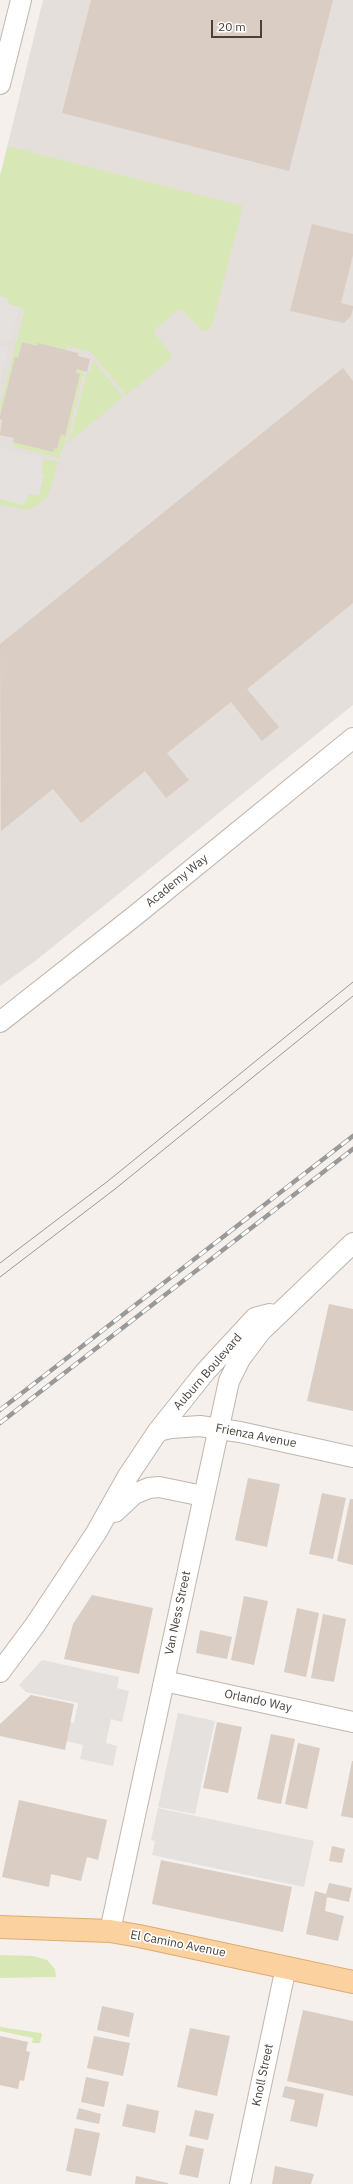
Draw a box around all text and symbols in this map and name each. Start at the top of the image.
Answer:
scale bar [213,12,264,38]
text: 20 m [218,19,246,34]
street label: Academy Way [143,852,211,910]
street label: Auburn Boulevard [171,1331,245,1413]
street label: Frienza Avenue [214,1421,298,1451]
street label: Van Ness Street [162,1570,194,1656]
street label: Orlando Way [223,1687,293,1715]
street label: El Camino Avenue [129,1928,227,1960]
street label: Knoll Street [249,2043,277,2107]

